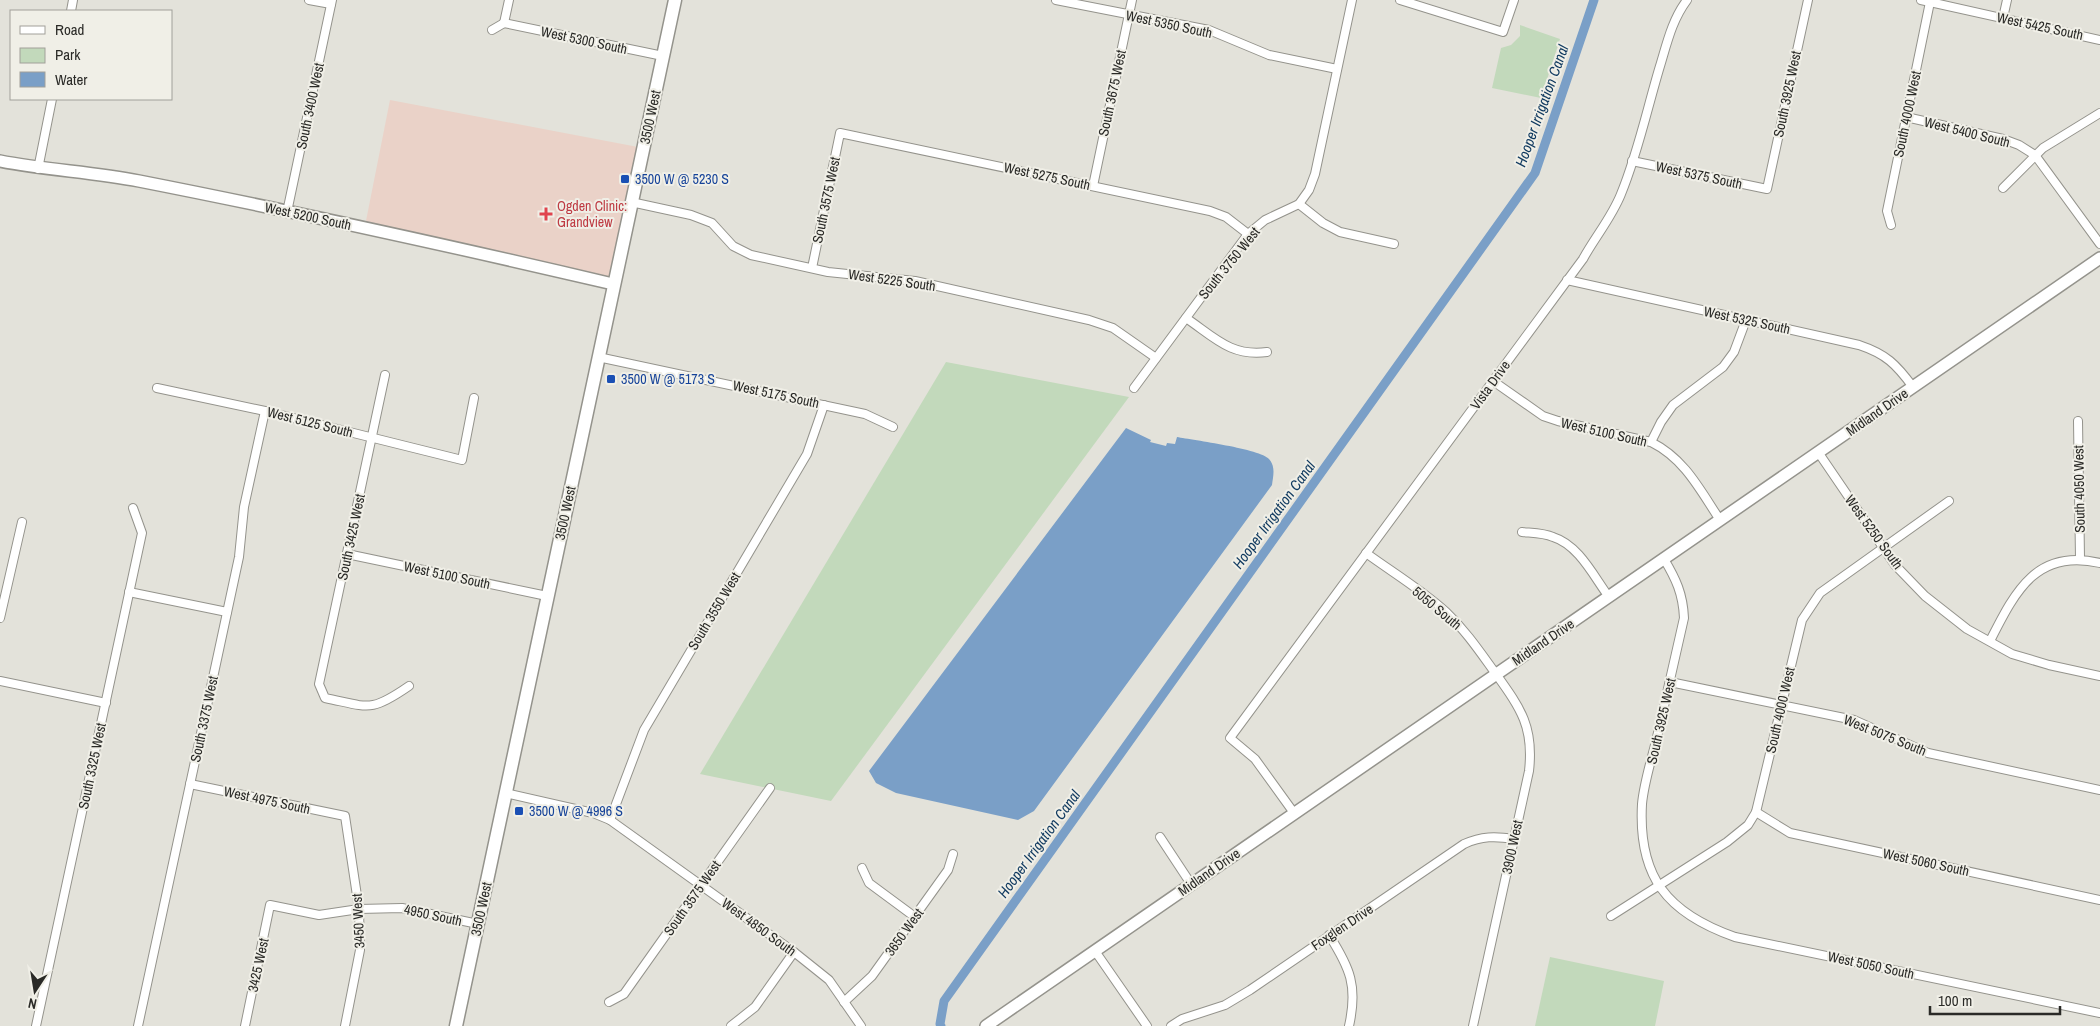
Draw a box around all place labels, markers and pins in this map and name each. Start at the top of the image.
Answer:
place label: 3500 W @ 5230 S [635,170,729,188]
marker: 3500 W @ 5230 S [619,173,631,185]
place label: Ogden Clinic: Grandview [557,197,627,231]
marker: Ogden Clinic: Grandview [539,207,553,221]
place label: 3500 W @ 5173 S [621,370,715,388]
marker: 3500 W @ 5173 S [605,373,617,385]
place label: 3500 W @ 4996 S [529,802,623,820]
marker: 3500 W @ 4996 S [513,805,525,817]

